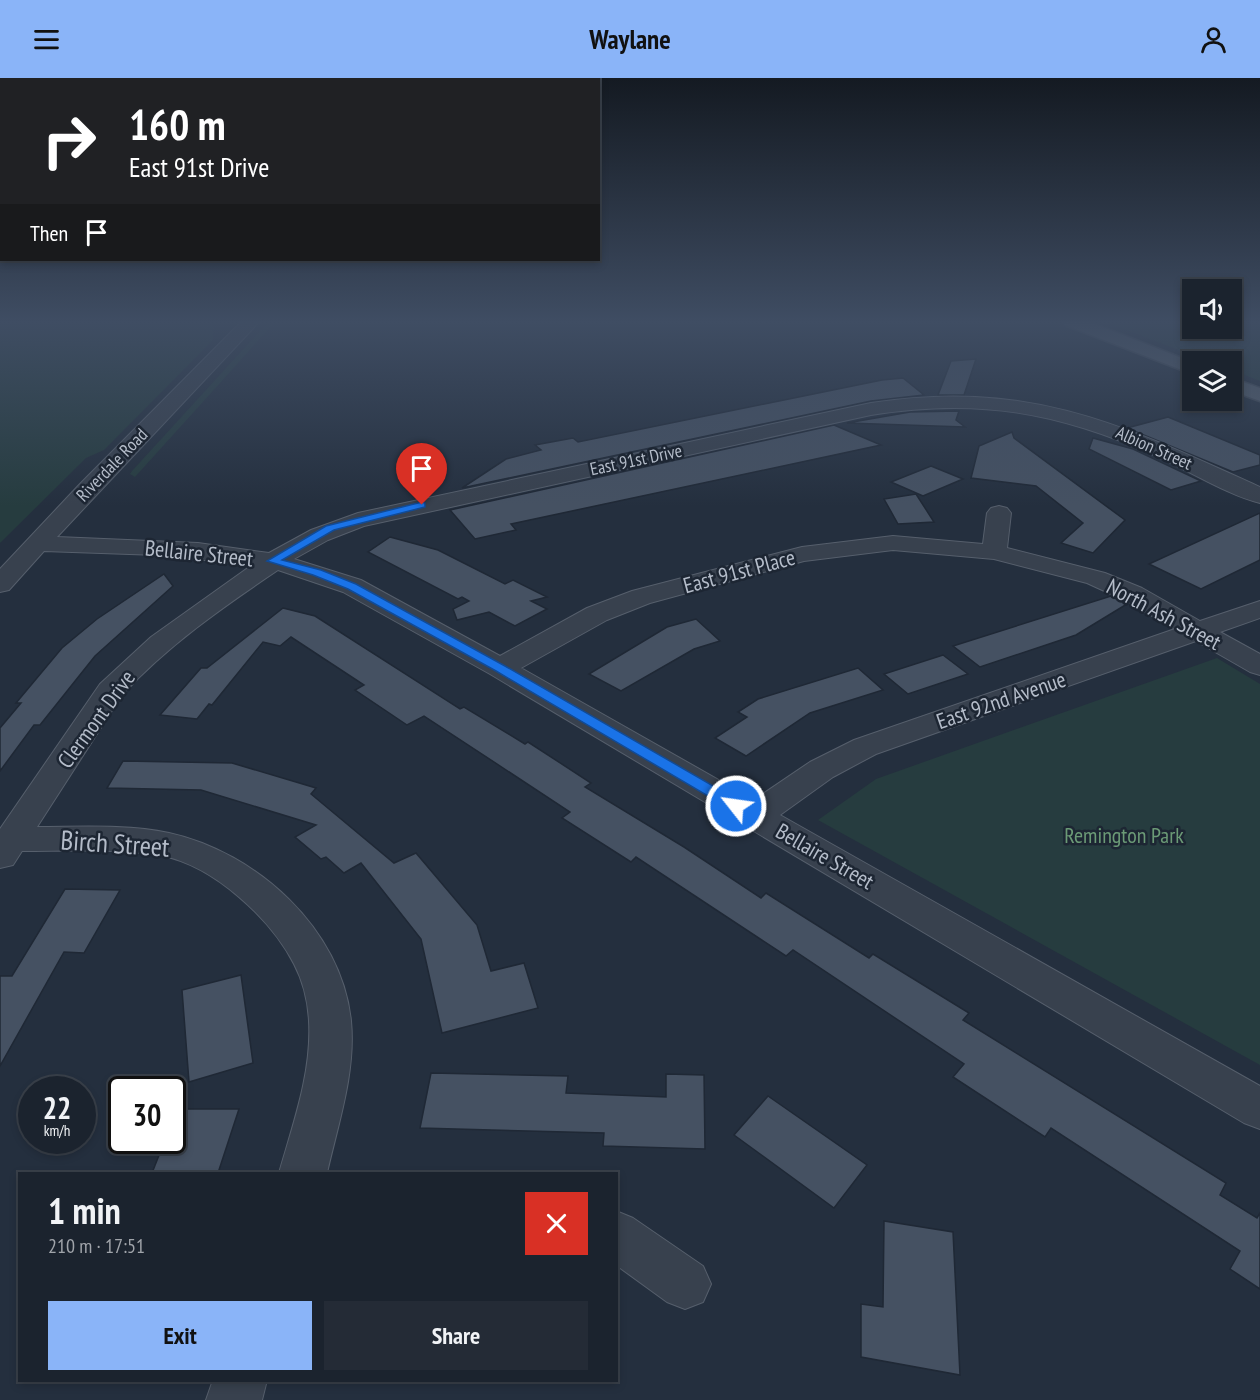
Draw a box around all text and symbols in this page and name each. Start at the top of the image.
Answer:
text: Waylane [589,22,671,56]
icon: menu [30,23,63,56]
icon: person [1197,23,1230,56]
text: 160 m [129,97,226,152]
icon: right [30,102,108,180]
text: East 91st Drive [129,150,269,184]
icon: arrive [80,216,113,249]
text: Then [30,219,68,247]
map controls [1182,279,1242,411]
button: sound [1182,279,1242,339]
button: layers [1182,351,1242,411]
street label: Albion Street [1112,421,1196,475]
street label: Riverdale Road [71,423,152,506]
street label: East 91st Drive [588,439,684,480]
pin [396,443,447,505]
icon: arrive [405,452,438,485]
street label: Bellaire Street [144,533,254,573]
street label: East 91st Place [680,543,798,599]
street label: North Ash Street [1102,572,1226,656]
street label: Clermont Drive [51,664,141,774]
street label: East 92nd Avenue [933,665,1069,735]
position arrow [704,774,768,838]
street label: Bellaire Street [771,817,879,895]
park label: Remington Park [1064,821,1184,849]
street label: Birch Street [59,822,171,864]
speed limit sign: 30 [108,1076,186,1154]
text: 22 [43,1088,71,1127]
text: km/h [44,1121,70,1140]
text: 1 min [48,1187,121,1234]
button: close [525,1192,588,1255]
text: 210 m · 17:51 [48,1233,145,1259]
button: Exit [48,1301,312,1370]
button: Share [324,1301,588,1370]

